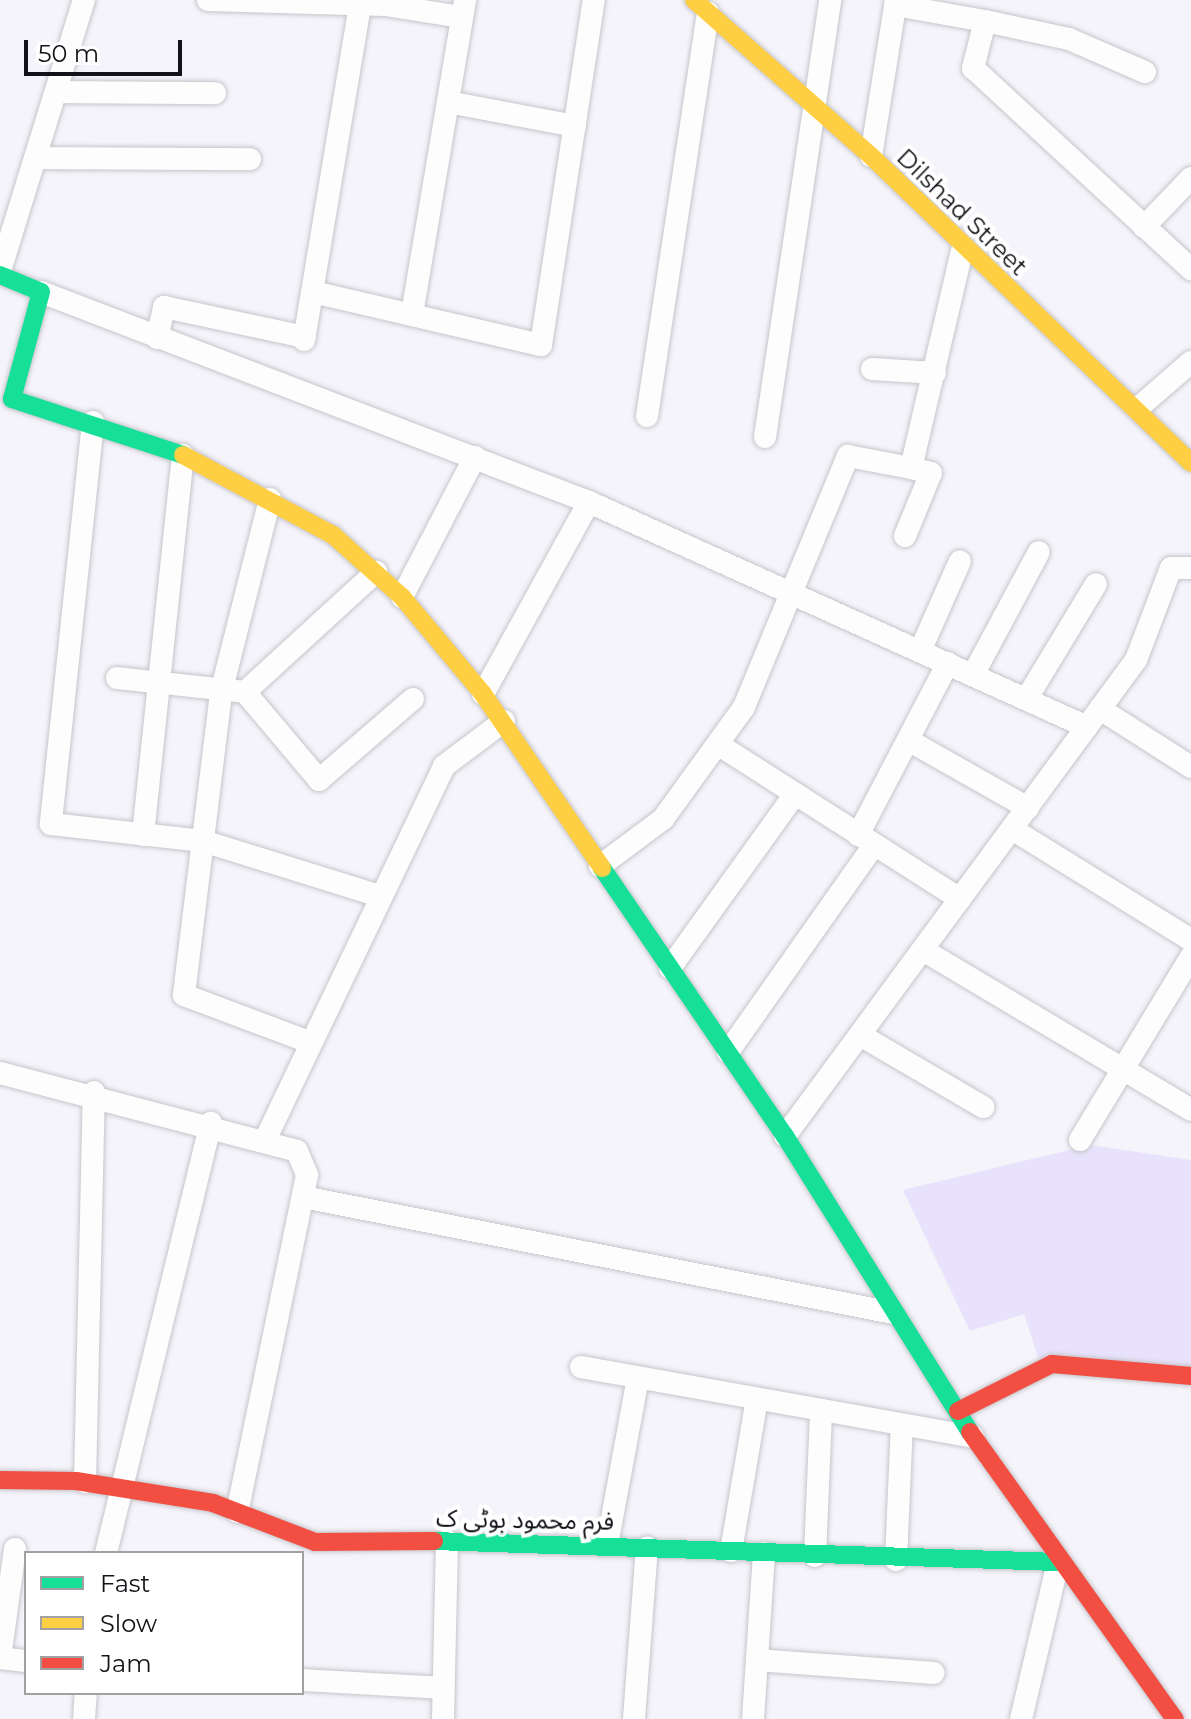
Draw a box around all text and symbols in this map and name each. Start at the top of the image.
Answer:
scale bar [28,24,186,74]
text: 50 m [38,39,99,68]
street label: Dilshad Street [891,143,1033,281]
street label: فرم محمود بوٹی ک [436,1504,614,1536]
legend [24,1551,304,1695]
text: Fast [100,1569,150,1598]
text: Slow [100,1609,157,1638]
text: Jam [100,1649,152,1678]

